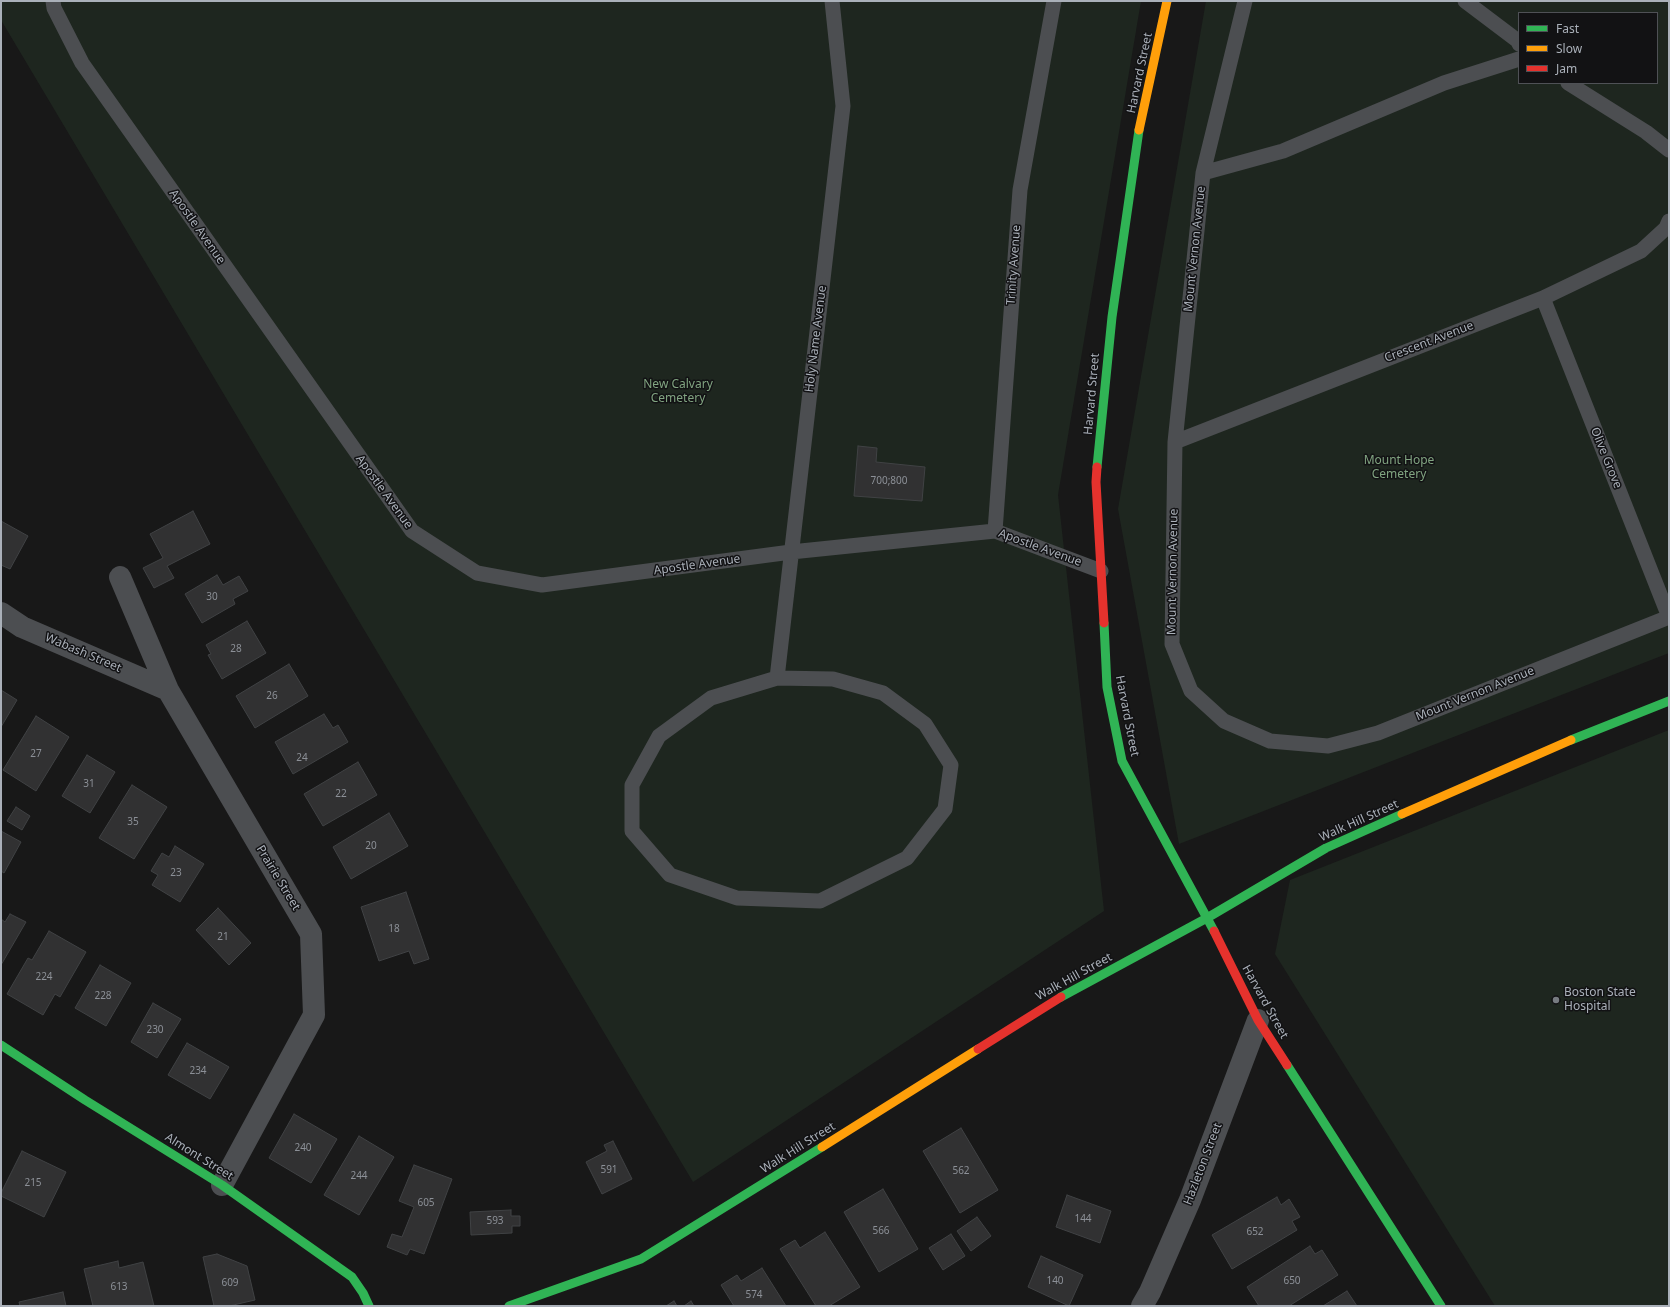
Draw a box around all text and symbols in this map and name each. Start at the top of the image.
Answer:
legend [1518,12,1658,84]
text: Fast [1556,20,1579,37]
street label: Harvard Street [1124,31,1156,115]
text: Slow [1556,40,1582,57]
text: Jam [1556,60,1577,77]
street label: Mount Vernon Avenue [1181,185,1209,313]
street label: Apostle Avenue [166,187,228,267]
street label: Trinity Avenue [1004,224,1024,306]
street label: Holy Name Avenue [802,285,830,393]
street label: Crescent Avenue [1382,318,1476,366]
street label: Harvard Street [1081,352,1103,436]
park label: New Calvary Cemetery [643,378,713,406]
street label: Olive Grove [1587,425,1625,491]
street label: Apostle Avenue [352,452,416,532]
park label: Mount Hope Cemetery [1364,454,1434,482]
house number: 700;800 [871,475,907,487]
street label: Mount Vernon Avenue [1165,509,1181,635]
street label: Apostle Avenue [996,526,1084,570]
street label: Apostle Avenue [653,552,741,578]
house number: 30 [206,591,218,603]
street label: Wabash Street [43,630,123,676]
house number: 28 [230,643,242,655]
street label: Mount Vernon Avenue [1414,664,1536,724]
street label: Harvard Street [1112,674,1142,758]
house number: 26 [266,690,278,702]
house number: 27 [30,748,42,760]
house number: 24 [296,752,308,764]
house number: 31 [83,778,95,790]
house number: 22 [335,788,347,800]
street label: Walk Hill Street [1317,797,1401,845]
house number: 35 [127,816,139,828]
house number: 20 [365,840,377,852]
street label: Prairie Street [253,843,303,913]
house number: 23 [170,867,182,879]
house number: 18 [388,923,400,935]
house number: 21 [217,931,229,943]
street label: Walk Hill Street [1033,950,1115,1004]
street label: Harvard Street [1239,963,1291,1041]
house number: 224 [35,971,53,983]
place label: Boston State Hospital [1564,986,1636,1014]
house number: 228 [94,990,112,1002]
marker: Boston State Hospital [1551,995,1561,1005]
house number: 230 [146,1024,164,1036]
house number: 234 [189,1065,207,1077]
street label: Walk Hill Street [758,1119,838,1177]
street label: Hazleton Street [1181,1121,1225,1207]
street label: Almont Street [162,1130,236,1184]
house number: 240 [294,1142,312,1154]
house number: 591 [600,1164,618,1176]
house number: 562 [952,1165,970,1177]
house number: 244 [350,1170,368,1182]
house number: 215 [24,1177,42,1189]
house number: 605 [417,1197,435,1209]
house number: 144 [1074,1213,1092,1225]
house number: 593 [486,1215,504,1227]
house number: 566 [872,1225,890,1237]
house number: 652 [1246,1226,1264,1238]
house number: 140 [1046,1275,1064,1287]
house number: 650 [1283,1275,1301,1287]
house number: 609 [221,1277,239,1289]
house number: 613 [110,1281,128,1293]
house number: 574 [745,1289,763,1301]

